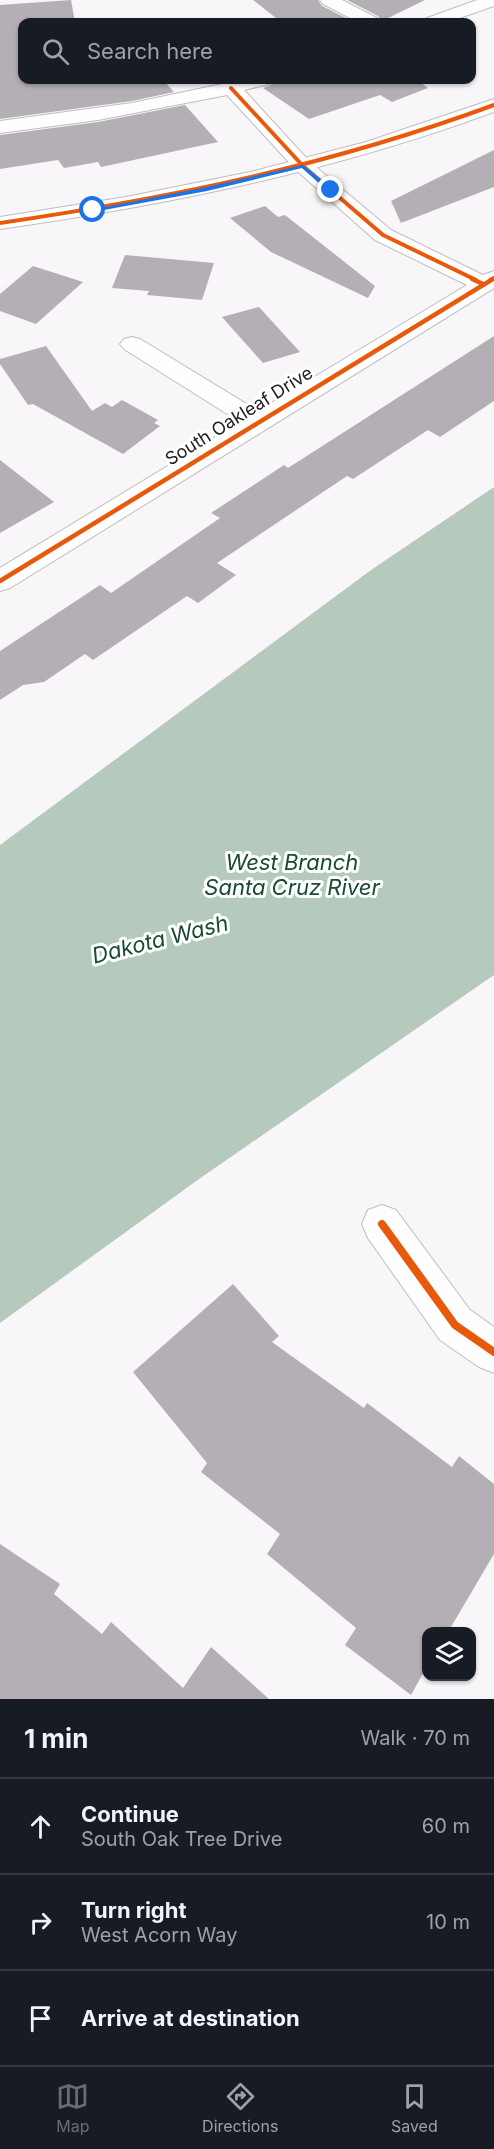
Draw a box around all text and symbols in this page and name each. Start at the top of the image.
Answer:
search box [18,18,476,84]
icon: search [39,35,72,68]
text: Search here [87,38,213,64]
route end [317,176,343,202]
route start [79,196,105,222]
street label: South Oakleaf Drive [161,362,316,469]
water label: West Branch Santa Cruz River [204,849,380,900]
water label: Dakota Wash [89,910,231,968]
map controls [422,1627,476,1681]
button: layers [422,1627,476,1681]
text: 1 min [24,1723,88,1754]
text: Walk · 70 m [360,1726,470,1750]
text: Continue [81,1801,179,1827]
icon: ahead [24,1810,57,1843]
text: 60 m [422,1814,470,1838]
text: South Oak Tree Drive [81,1827,282,1851]
text: Turn right [81,1897,187,1923]
icon: right [24,1906,57,1939]
text: 10 m [426,1910,470,1934]
text: West Acorn Way [81,1923,237,1947]
icon: arrive [24,2002,57,2035]
text: Arrive at destination [81,2005,300,2031]
tab: Map [56,2080,90,2136]
tab: Directions [202,2080,278,2136]
tab: Saved [391,2080,438,2136]

